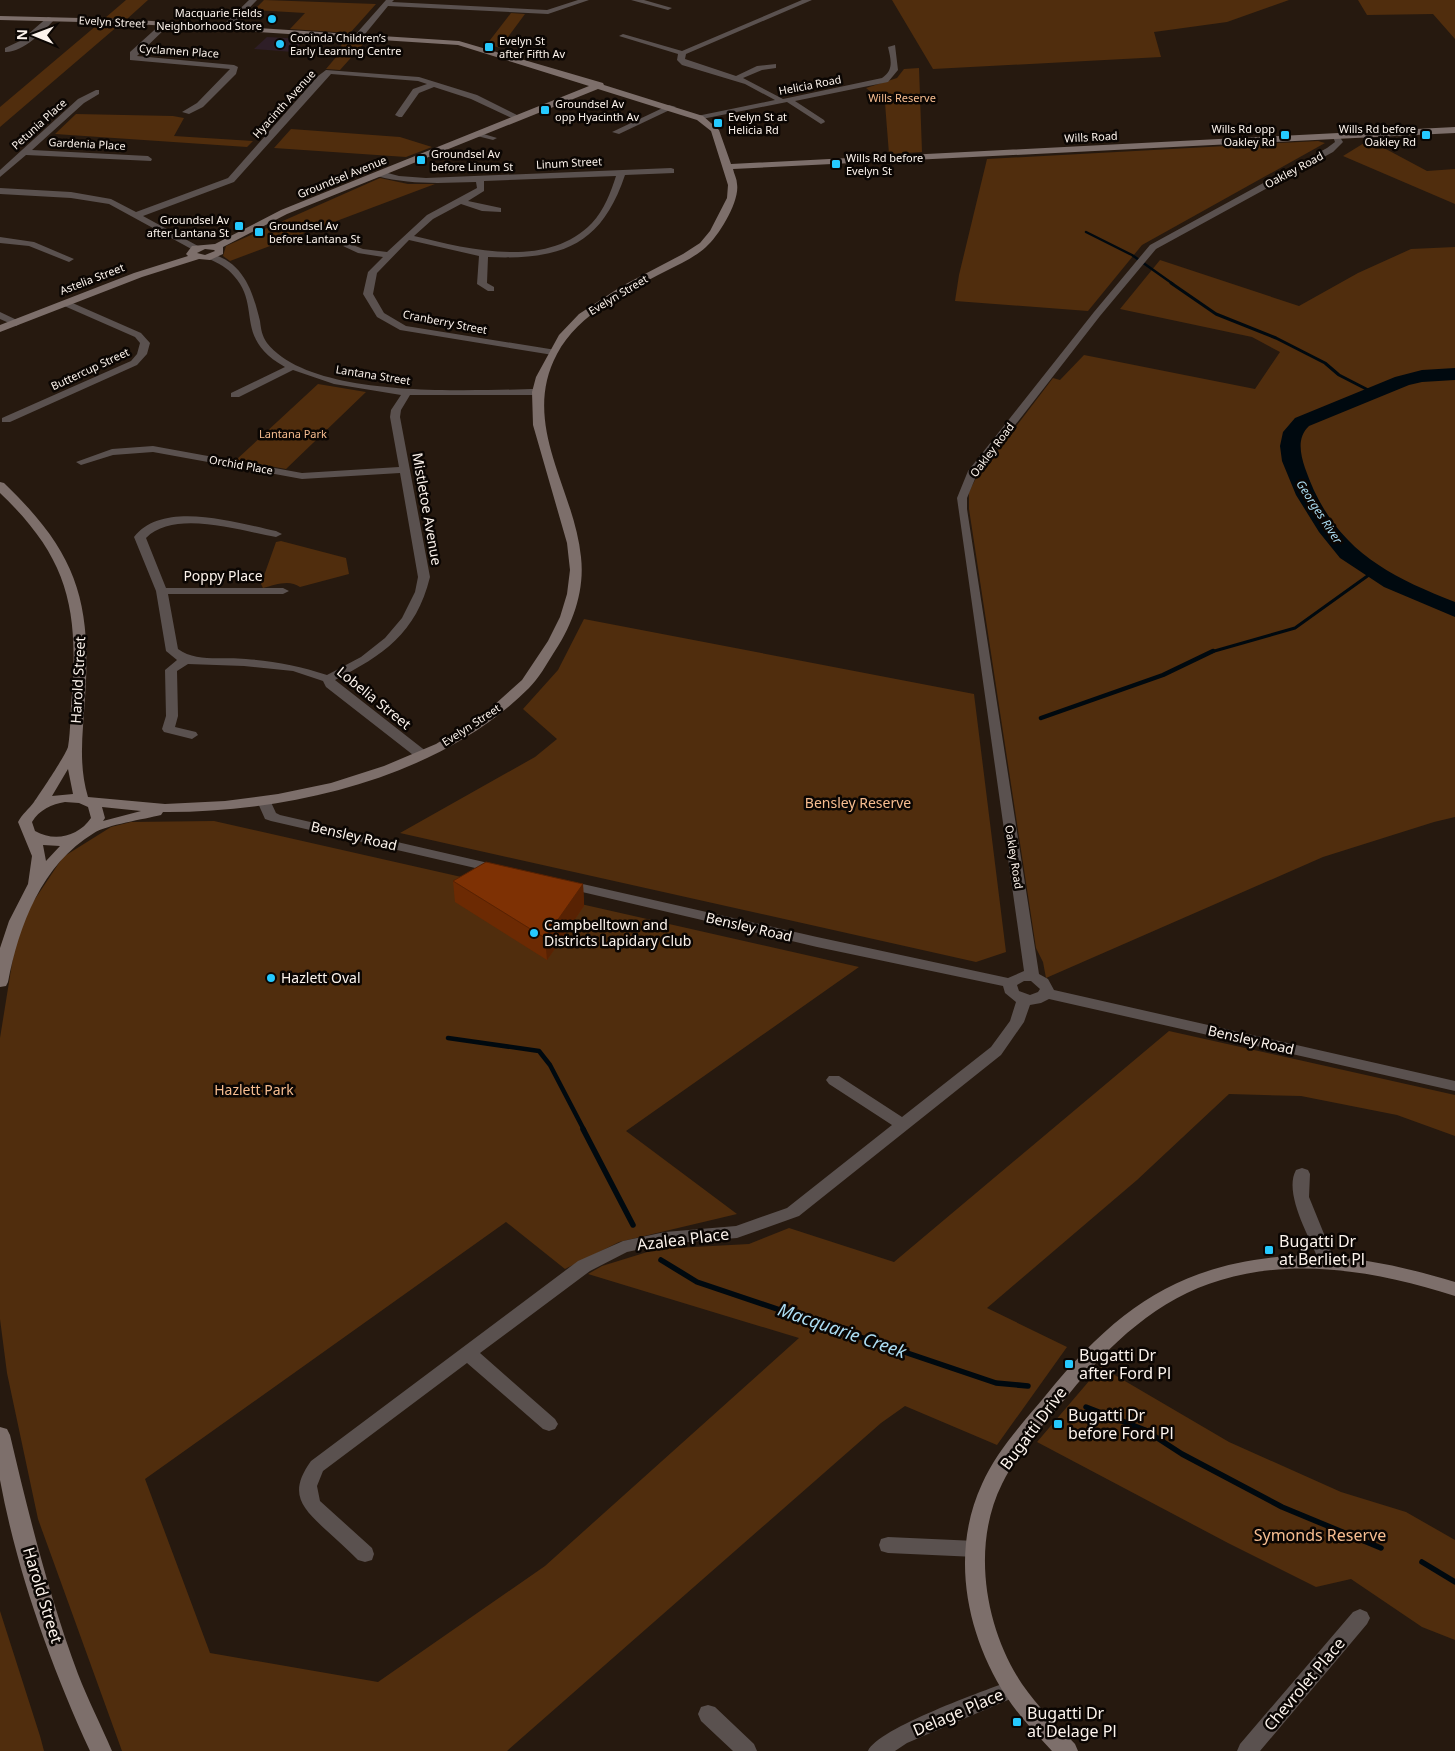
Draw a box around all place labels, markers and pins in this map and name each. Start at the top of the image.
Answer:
place label: Macquarie Fields Neighborhood Store [156,5,262,33]
marker: Macquarie Fields Neighborhood Store [266,13,278,25]
place label: Cooinda Children’s Early Learning Centre [290,30,401,58]
place label: Evelyn St after Fifth Av [499,33,566,61]
marker: Cooinda Children’s Early Learning Centre [274,38,286,50]
marker: Evelyn St after Fifth Av [483,41,495,53]
place label: Groundsel Av opp Hyacinth Av [555,96,640,124]
marker: Groundsel Av opp Hyacinth Av [539,104,551,116]
place label: Evelyn St at Helicia Rd [728,109,787,137]
marker: Evelyn St at Helicia Rd [712,117,724,129]
place label: Wills Rd opp Oakley Rd [1211,121,1275,149]
place label: Wills Rd before Oakley Rd [1339,121,1416,149]
marker: Wills Rd opp Oakley Rd [1279,129,1291,141]
marker: Wills Rd before Oakley Rd [1420,129,1432,141]
place label: Groundsel Av before Linum St [431,146,513,174]
place label: Wills Rd before Evelyn St [846,150,923,178]
marker: Groundsel Av before Linum St [415,154,427,166]
marker: Wills Rd before Evelyn St [830,158,842,170]
place label: Groundsel Av after Lantana St [147,212,229,240]
place label: Groundsel Av before Lantana St [269,218,361,246]
marker: Groundsel Av after Lantana St [233,220,245,232]
marker: Groundsel Av before Lantana St [253,226,265,238]
place label: Campbelltown and Districts Lapidary Club [544,915,691,950]
marker: Campbelltown and Districts Lapidary Club [528,927,540,939]
place label: Hazlett Oval [281,968,361,987]
marker: Hazlett Oval [265,972,277,984]
place label: Bugatti Dr at Berliet Pl [1279,1230,1365,1270]
marker: Bugatti Dr at Berliet Pl [1263,1244,1275,1256]
place label: Bugatti Dr after Ford Pl [1079,1344,1171,1384]
marker: Bugatti Dr after Ford Pl [1063,1358,1075,1370]
place label: Bugatti Dr before Ford Pl [1068,1404,1174,1444]
marker: Bugatti Dr before Ford Pl [1052,1418,1064,1430]
place label: Bugatti Dr at Delage Pl [1027,1702,1117,1742]
marker: Bugatti Dr at Delage Pl [1011,1716,1023,1728]

